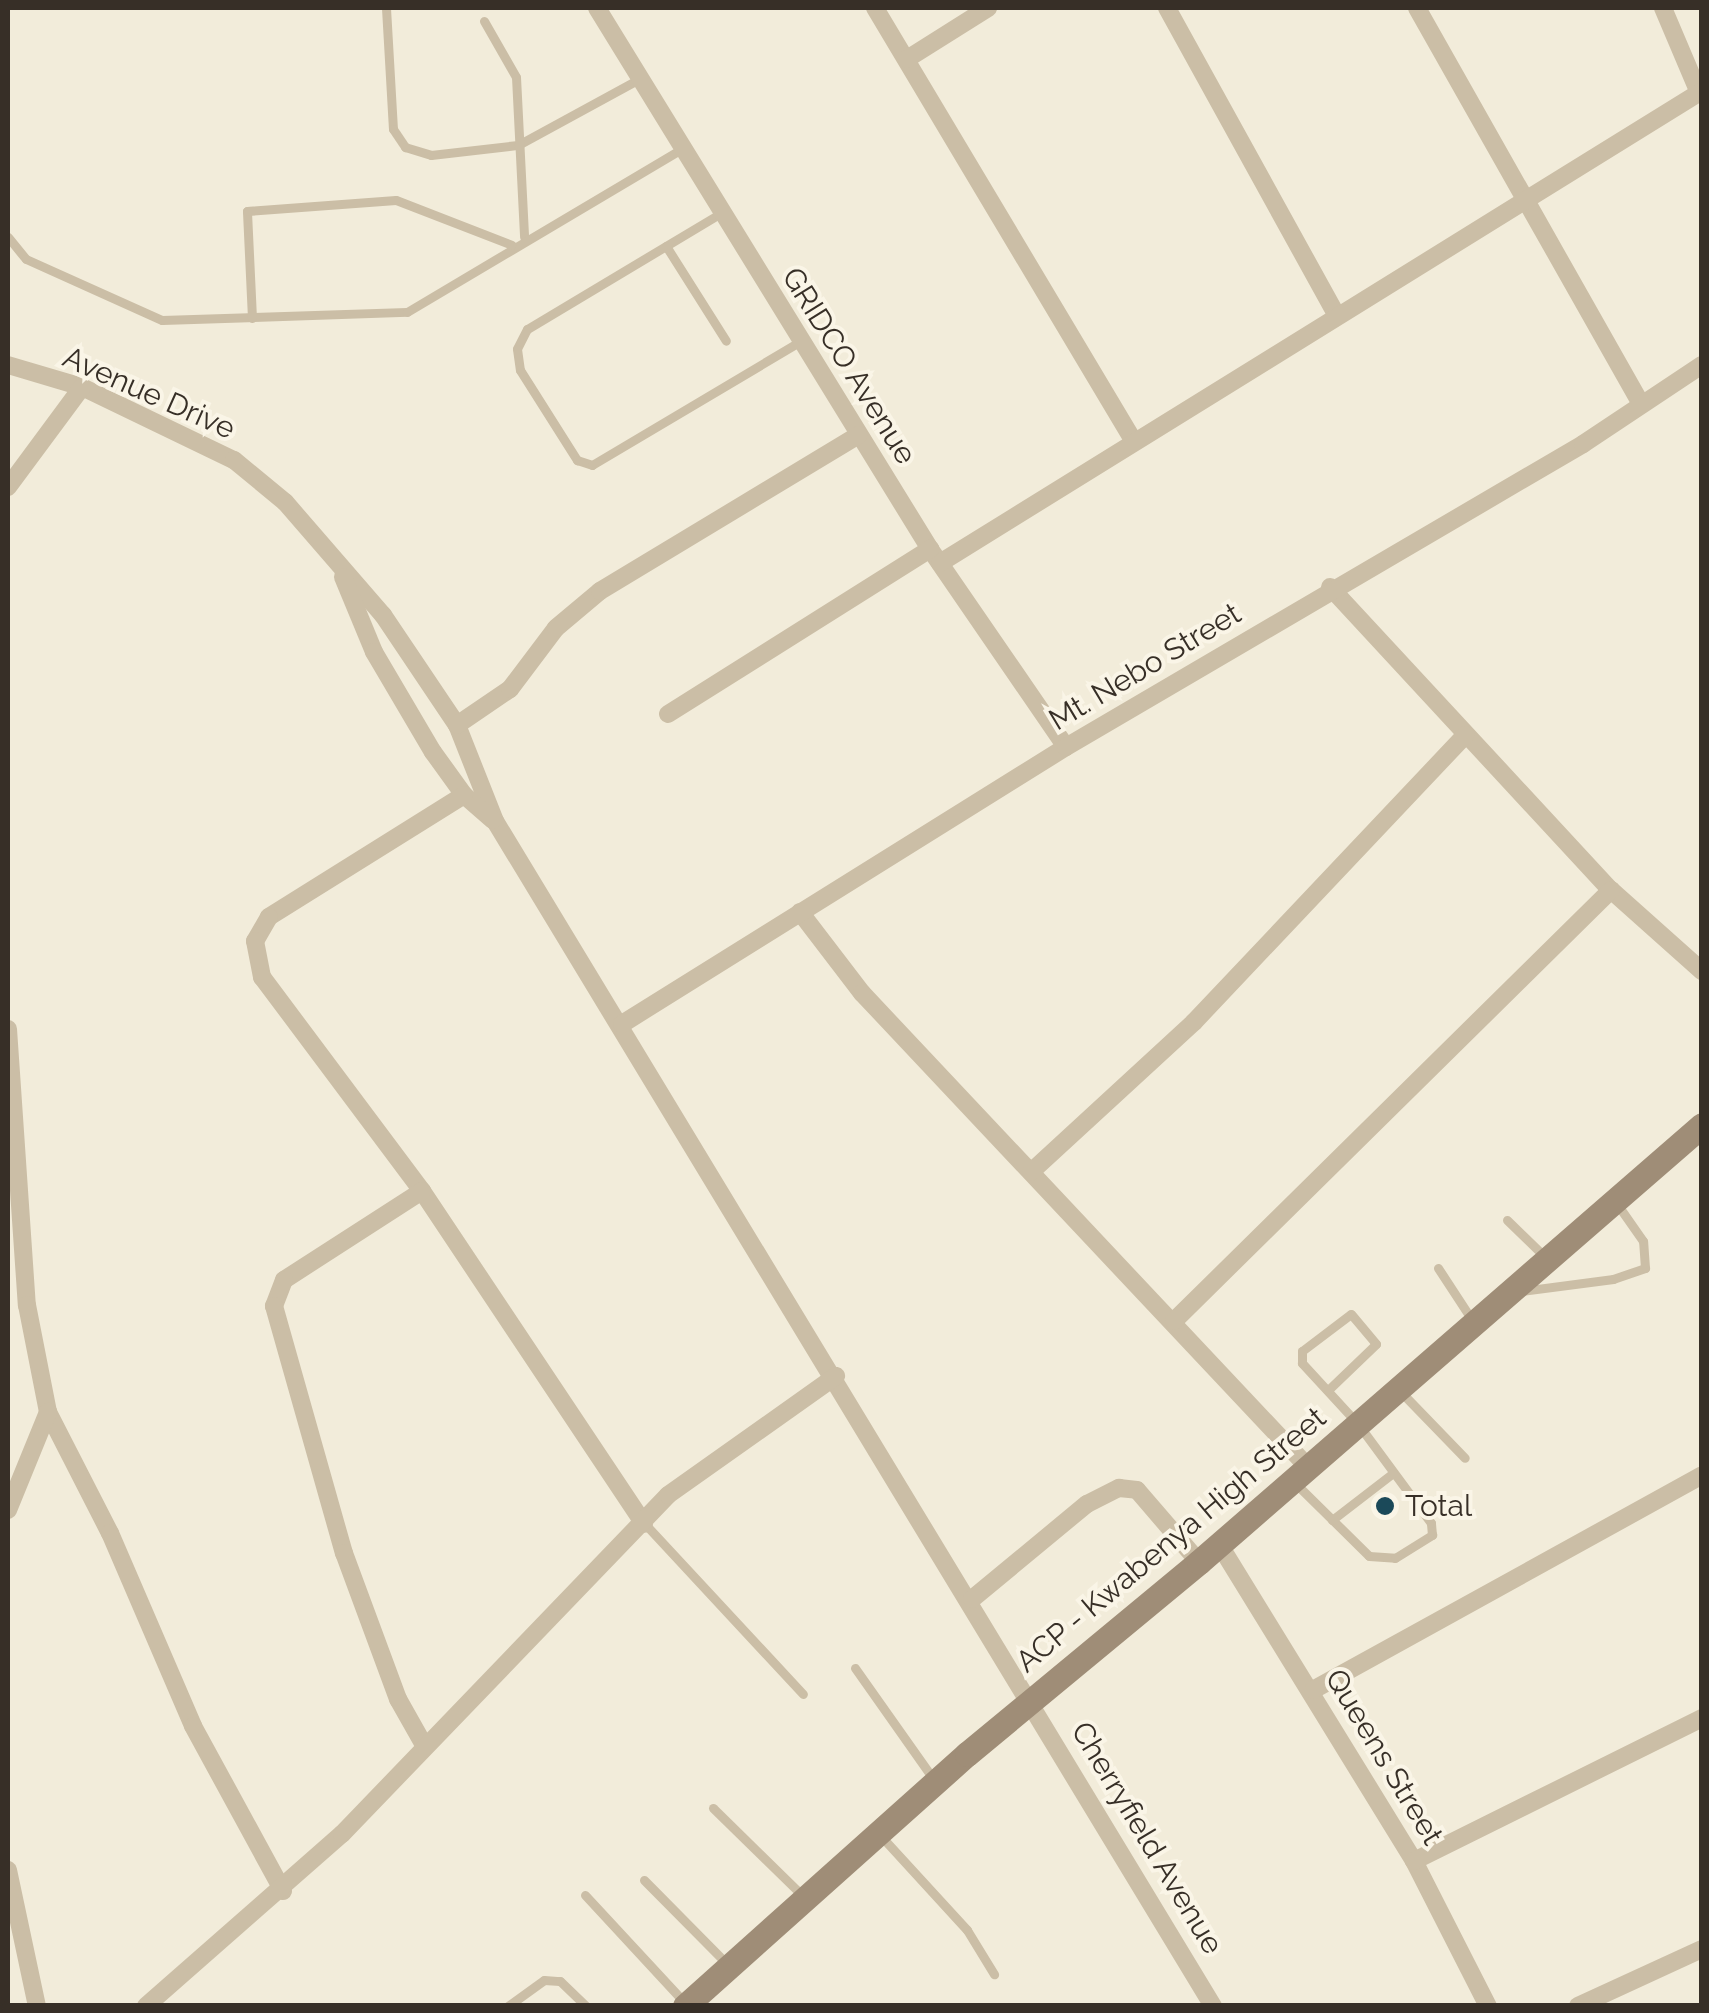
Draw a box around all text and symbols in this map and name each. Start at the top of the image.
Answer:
street label: GRIDCO Avenue [774,261,924,471]
street label: Avenue Drive [57,339,241,447]
street label: Mt. Nebo Street [1043,596,1247,738]
street label: ACP - Kwabenya High Street [1009,1400,1333,1680]
place label: Total [1405,1488,1472,1524]
marker: Total [1374,1495,1396,1517]
street label: Queens Street [1318,1663,1450,1851]
street label: Cherryfield Avenue [1063,1715,1231,1961]

